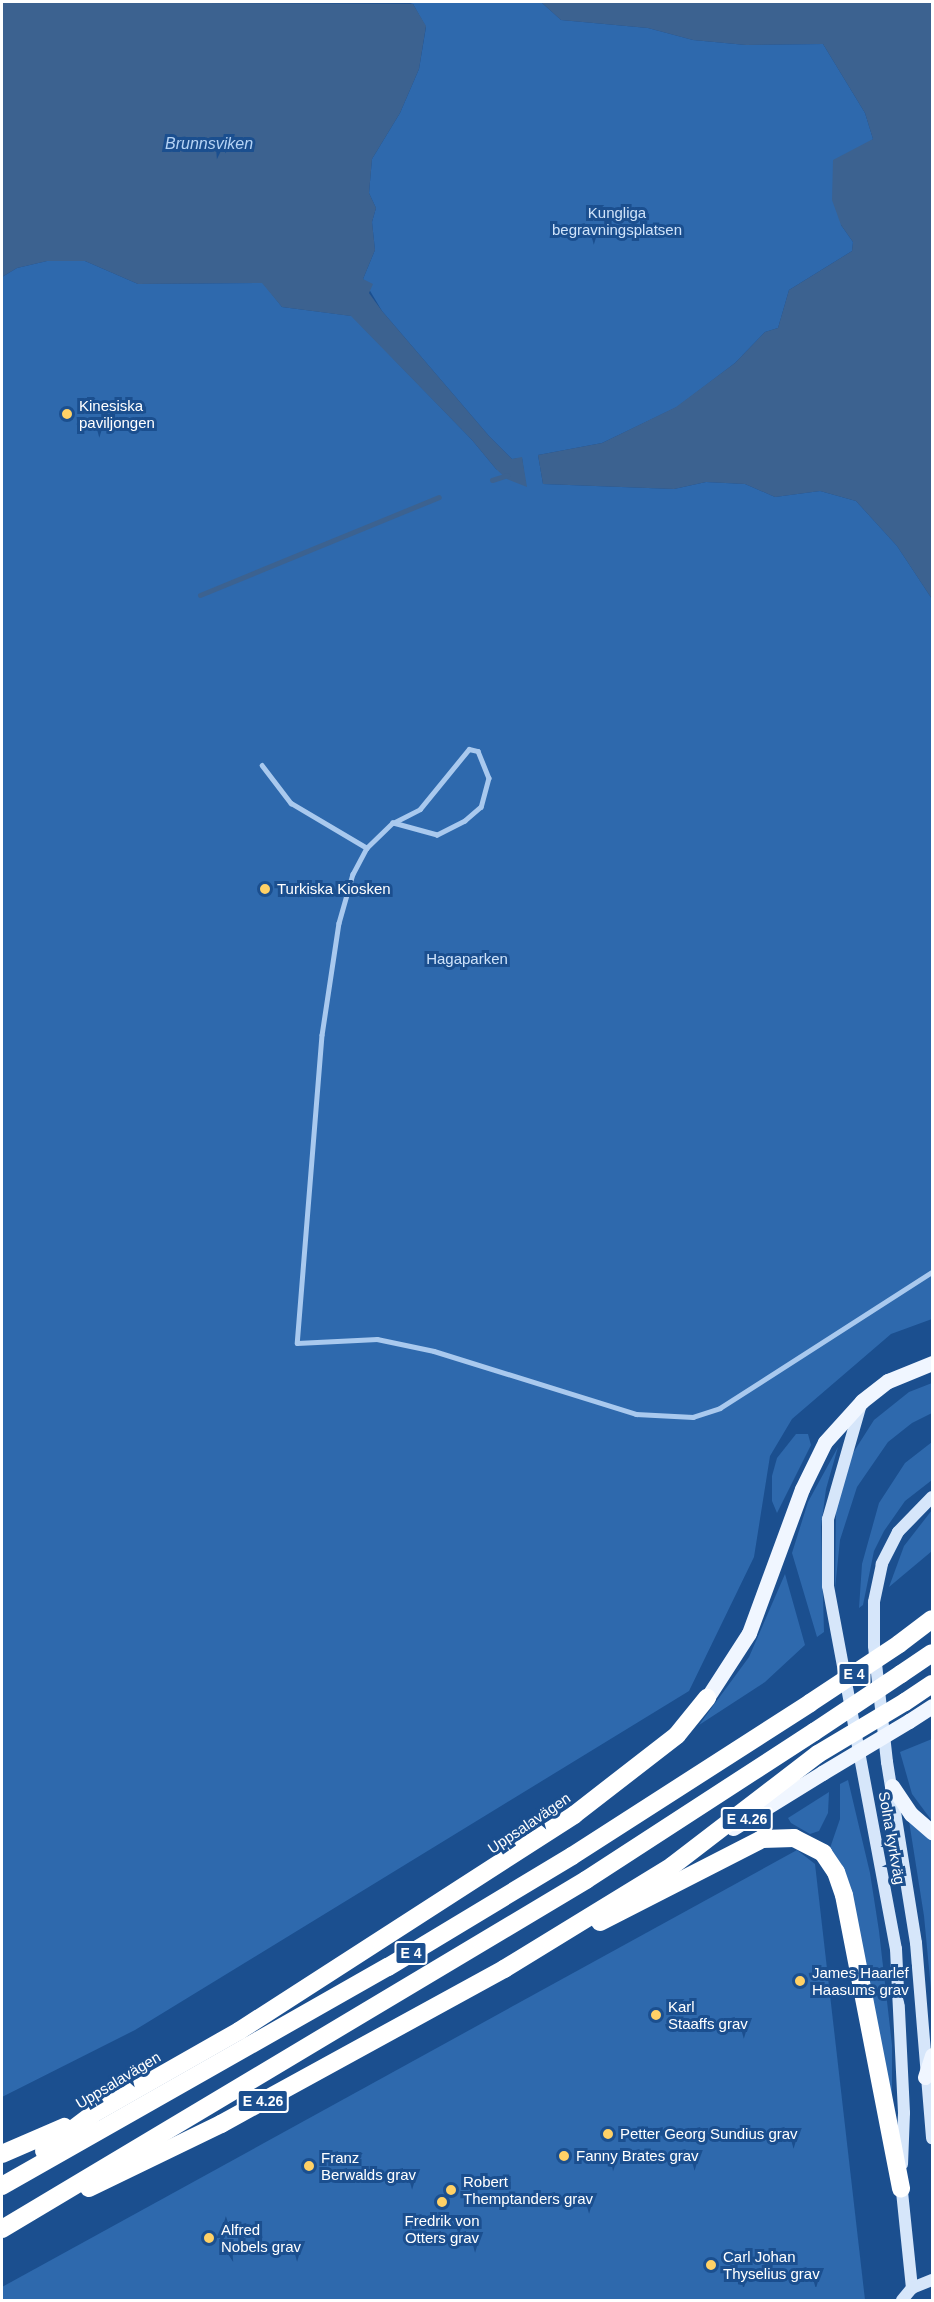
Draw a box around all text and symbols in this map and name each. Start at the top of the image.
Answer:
water label: Brunnsviken [165,134,253,154]
park label: Kungliga begravningsplatsen [552,203,682,238]
place label: Kinesiska paviljongen [79,396,155,431]
marker: Kinesiska paviljongen [60,407,74,421]
place label: Turkiska Kiosken [277,880,391,898]
marker: Turkiska Kiosken [258,882,272,896]
park label: Hagaparken [426,950,508,968]
road number: E 4 [836,1663,872,1685]
street label: Uppsalavägen [484,1789,574,1857]
street label: Solna kyrkväg [875,1790,909,1886]
road number: E 4.26 [720,1808,774,1830]
road number: E 4 [393,1942,429,1964]
place label: James Haarlef Haasums grav [812,1963,909,1998]
marker: James Haarlef Haasums grav [793,1974,807,1988]
place label: Karl Staaffs grav [668,1997,748,2032]
marker: Karl Staaffs grav [649,2008,663,2022]
street label: Uppsalavägen [72,2048,164,2112]
road number: E 4.26 [236,2090,290,2112]
place label: Petter Georg Sundius grav [620,2125,798,2143]
marker: Petter Georg Sundius grav [601,2127,615,2141]
place label: Fanny Brates grav [576,2147,699,2165]
place label: Franz Berwalds grav [321,2148,416,2183]
marker: Fanny Brates grav [557,2149,571,2163]
marker: Franz Berwalds grav [302,2159,316,2173]
place label: Robert Themptanders grav [463,2172,593,2207]
marker: Robert Themptanders grav [444,2183,458,2197]
marker: Fredrik von Otters grav [435,2195,449,2209]
place label: Fredrik von Otters grav [404,2211,480,2246]
place label: Alfred Nobels grav [221,2220,301,2255]
marker: Alfred Nobels grav [202,2231,216,2245]
place label: Carl Johan Thyselius grav [723,2247,820,2282]
marker: Carl Johan Thyselius grav [704,2258,718,2272]

